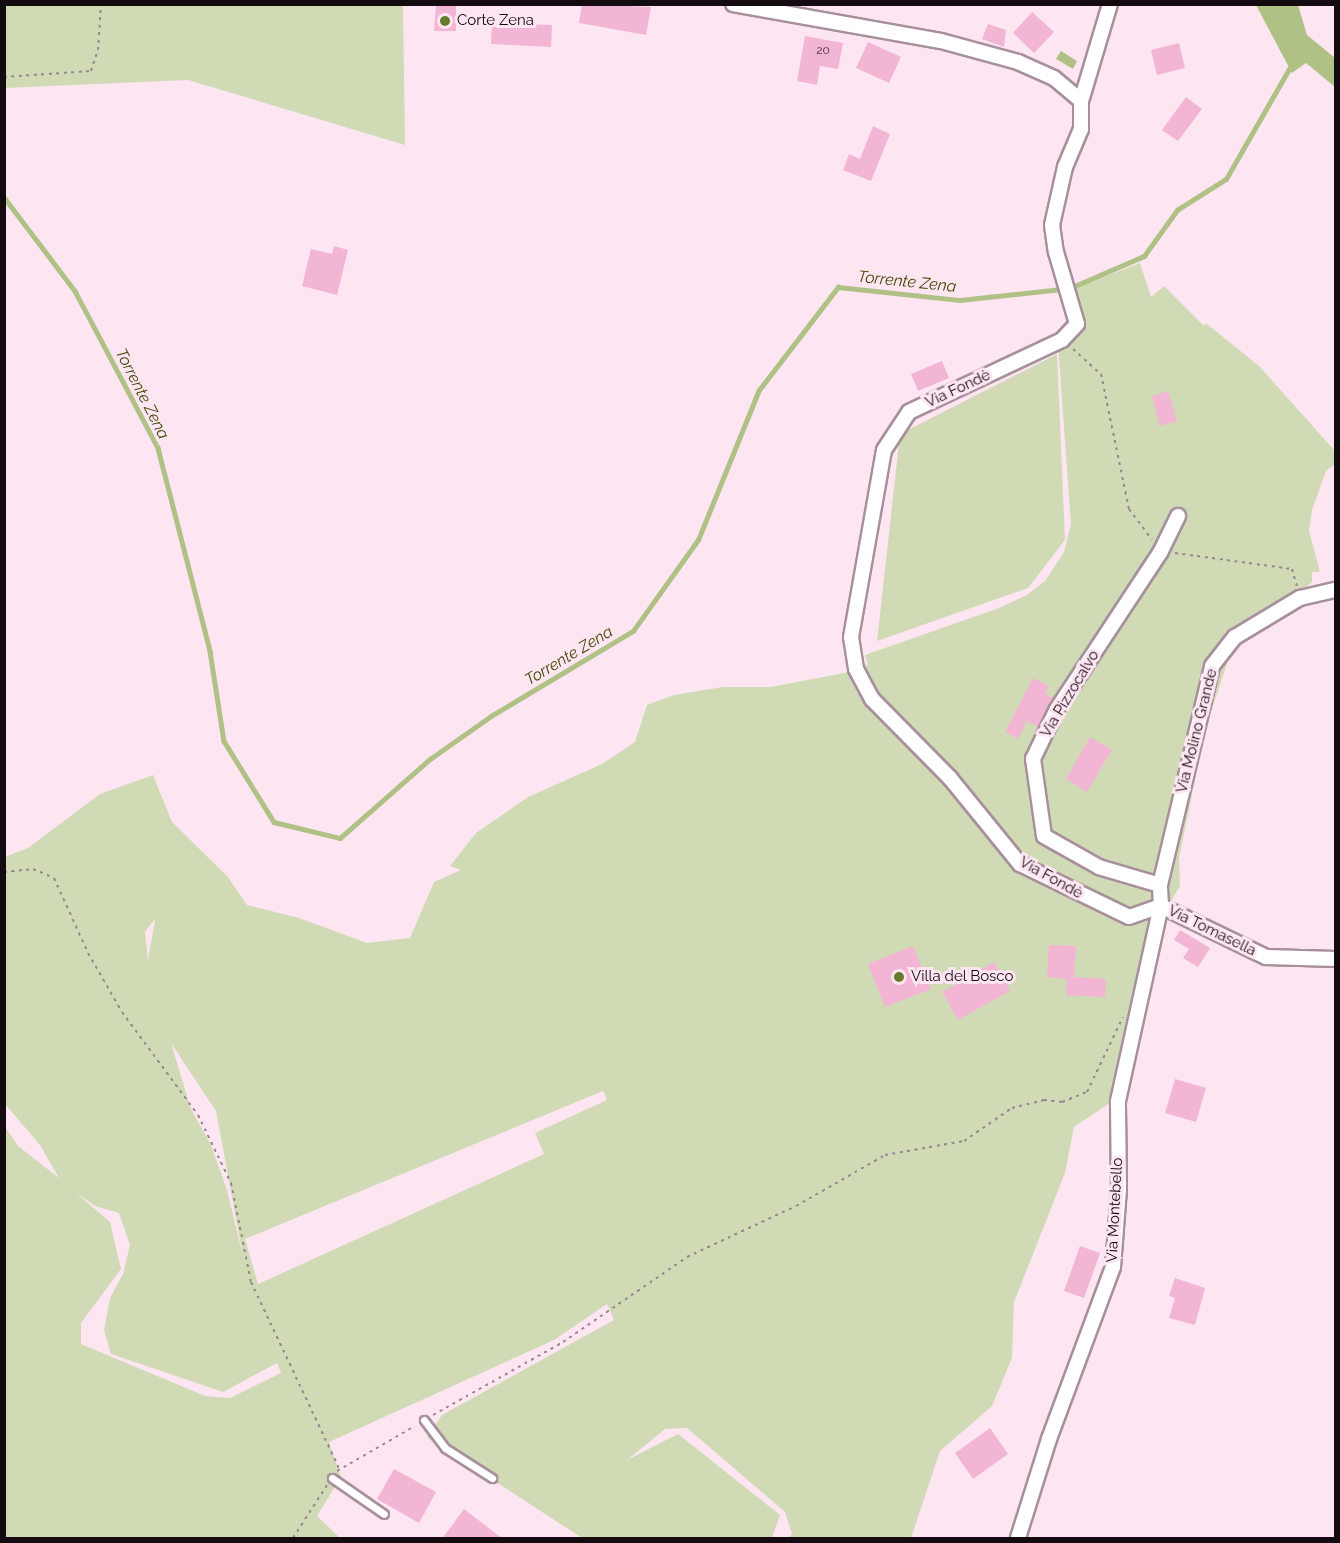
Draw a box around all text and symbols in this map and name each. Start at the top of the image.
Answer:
place label: Corte Zena [457,12,534,30]
marker: Corte Zena [438,14,452,28]
house number: 20 [816,44,830,58]
water label: Torrente Zena [857,267,957,297]
water label: Torrente Zena [111,346,173,442]
street label: Via Fondè [923,366,993,412]
water label: Torrente Zena [522,622,616,690]
street label: Via Pizzocalvo [1037,647,1103,741]
street label: Via Molino Grande [1173,667,1221,795]
street label: Via Fondè [1016,853,1086,903]
street label: Via Tomasella [1165,902,1259,960]
place label: Villa del Bosco [911,968,1014,986]
marker: Villa del Bosco [892,970,906,984]
street label: Via Montebello [1103,1157,1127,1263]

